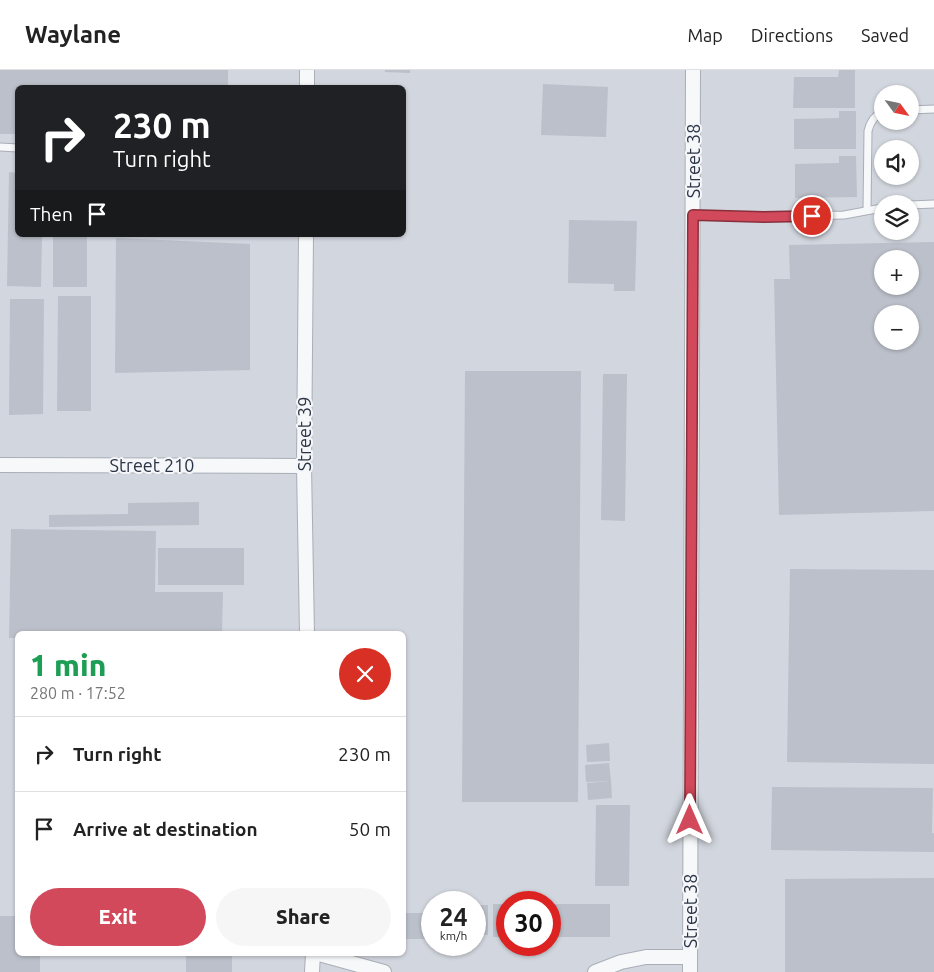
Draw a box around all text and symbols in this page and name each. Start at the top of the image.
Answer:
text: Waylane [25,21,121,48]
text: Map [687,25,723,45]
text: Directions [751,25,833,45]
text: Saved [861,25,909,45]
north arrow [874,85,919,130]
map controls [874,85,919,350]
icon: right [30,105,95,170]
text: 230 m [113,105,211,145]
street label: Street 38 [683,124,703,198]
button: sound [874,140,919,185]
text: Turn right [113,146,211,171]
pin [791,195,833,237]
button: layers [874,195,919,240]
icon: arrive [83,200,111,228]
icon: arrive [798,202,826,230]
text: Then [30,203,73,225]
button: + [874,250,919,295]
button: − [874,305,919,350]
street label: Street 39 [294,397,314,471]
street label: Street 210 [110,455,194,475]
text: 1 min [30,648,106,682]
button: close [339,648,391,700]
text: 280 m · 17:52 [30,684,126,702]
icon: right [30,740,58,768]
text: Turn right [73,743,161,765]
text: 230 m [338,743,391,765]
position arrow [663,793,715,845]
icon: arrive [30,815,58,843]
text: Arrive at destination [73,818,258,840]
text: 50 m [349,818,391,840]
street label: Street 38 [680,874,700,948]
button: Exit [30,888,206,946]
button: Share [216,888,391,946]
speed limit sign: 30 [496,891,561,956]
text: 24 [439,903,468,931]
text: km/h [440,929,467,942]

